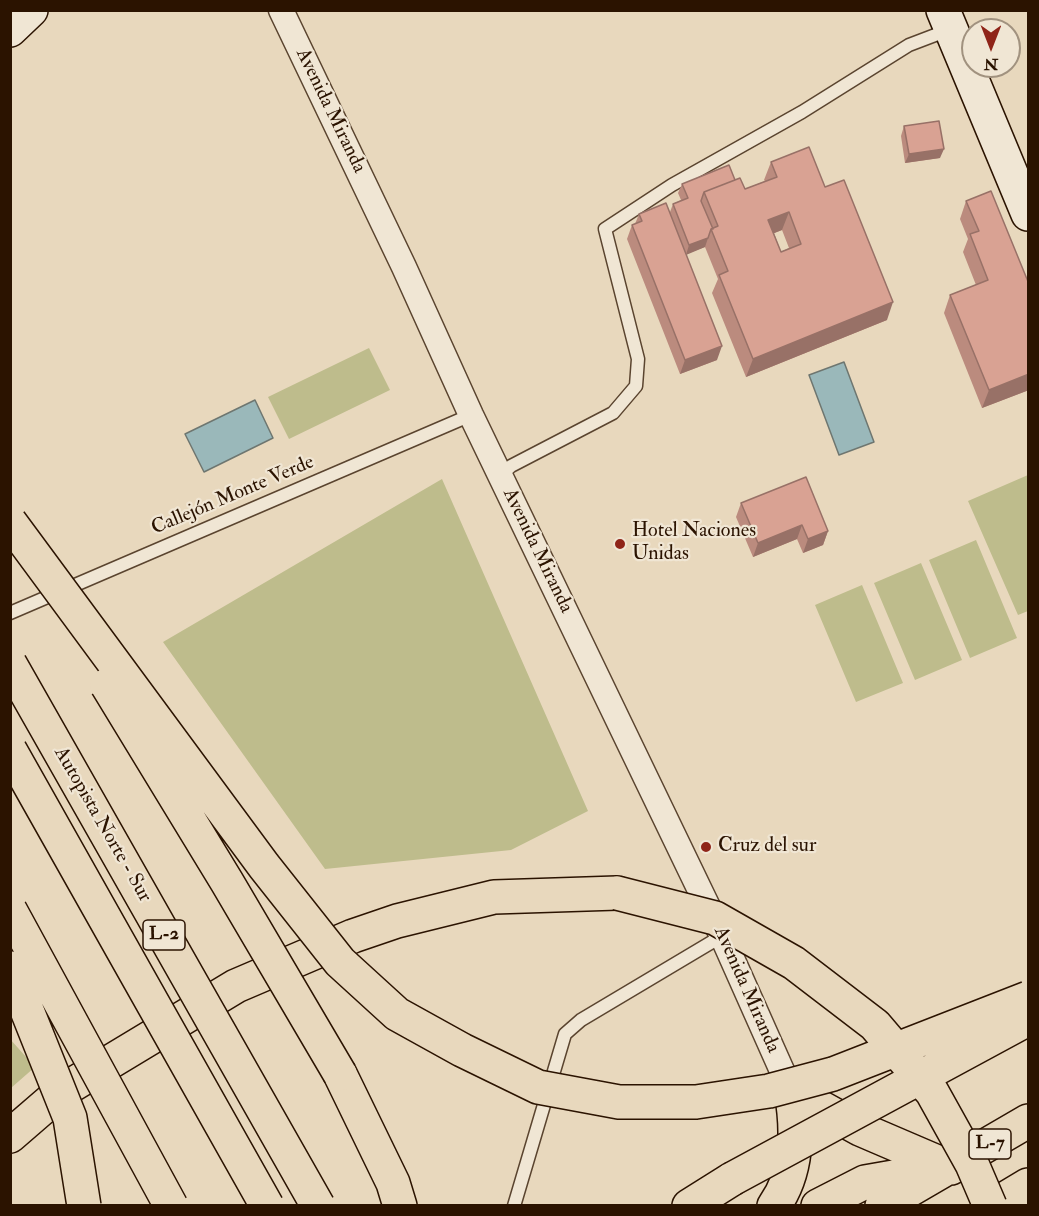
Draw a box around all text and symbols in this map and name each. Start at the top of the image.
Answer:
north arrow [961,18,1021,78]
street label: Avenida Miranda [290,45,370,177]
text: N [984,54,998,74]
street label: Callejón Monte Verde [148,451,318,541]
street label: Avenida Miranda [497,485,577,617]
place label: Hotel Naciones Unidas [632,520,756,567]
marker: Hotel Naciones Unidas [613,537,627,551]
street label: Autopista Norte - Sur [48,743,156,907]
place label: Cruz del sur [718,835,816,859]
marker: Cruz del sur [699,840,713,854]
road number: L-2 [143,920,185,950]
street label: Avenida Miranda [707,923,785,1057]
road number: L-7 [969,1129,1011,1159]

